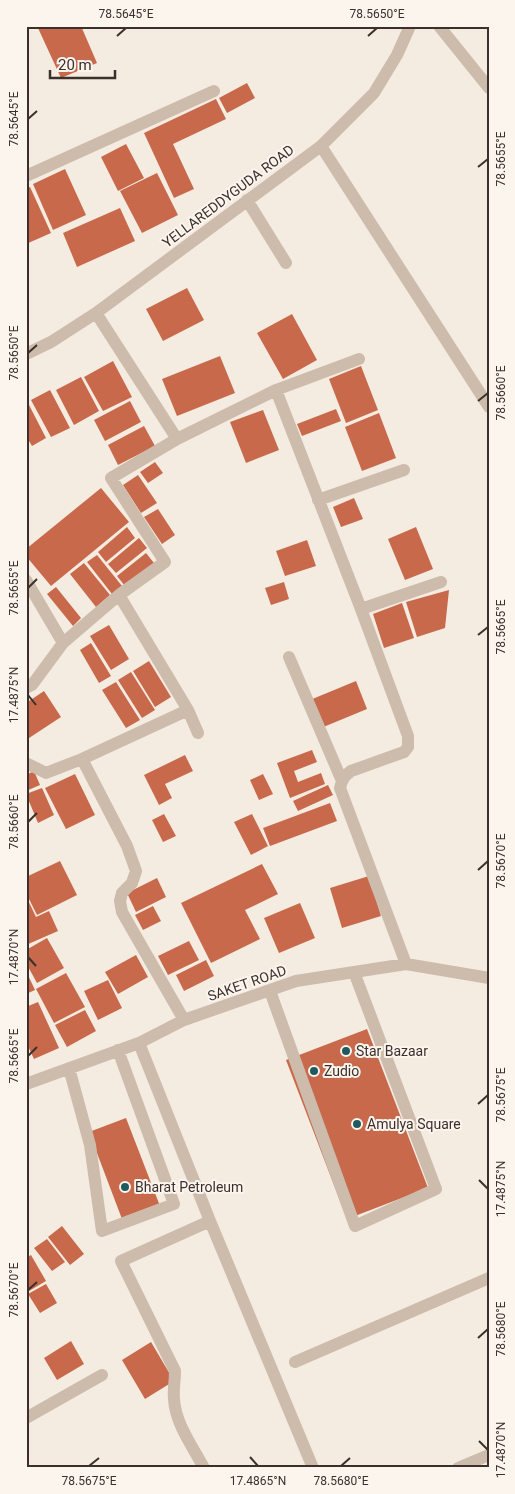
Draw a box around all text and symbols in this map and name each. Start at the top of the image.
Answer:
text: 78.5645°E [99,7,154,21]
text: 78.5650°E [350,7,405,21]
scale bar [50,48,115,80]
text: 20 m [58,56,92,74]
text: 78.5645°E [7,91,21,146]
text: 78.5655°E [494,131,508,186]
street label: YELLAREDDYGUDA ROAD [159,141,297,251]
text: 78.5650°E [7,325,21,380]
text: 78.5660°E [494,365,508,420]
text: 78.5655°E [7,560,21,615]
text: 78.5665°E [494,599,508,654]
text: 17.4875°N [7,667,21,723]
text: 78.5660°E [7,794,21,849]
text: 78.5670°E [494,833,508,888]
text: 17.4870°N [7,929,21,985]
street label: SAKET ROAD [205,962,289,1004]
text: 78.5665°E [7,1028,21,1083]
place label: Star Bazaar [356,1043,428,1059]
marker: Star Bazaar [340,1045,352,1057]
place label: Zudio [324,1063,359,1079]
marker: Zudio [308,1065,320,1077]
text: 78.5675°E [494,1067,508,1122]
place label: Amulya Square [367,1116,461,1132]
marker: Amulya Square [351,1118,363,1130]
text: 17.4875°N [494,1161,508,1217]
place label: Bharat Petroleum [135,1179,243,1195]
marker: Bharat Petroleum [119,1181,131,1193]
text: 78.5670°E [7,1262,21,1317]
text: 78.5680°E [494,1301,508,1356]
text: 17.4870°N [494,1422,508,1478]
text: 78.5675°E [62,1474,117,1488]
text: 17.4865°N [230,1474,286,1488]
text: 78.5680°E [314,1474,369,1488]

